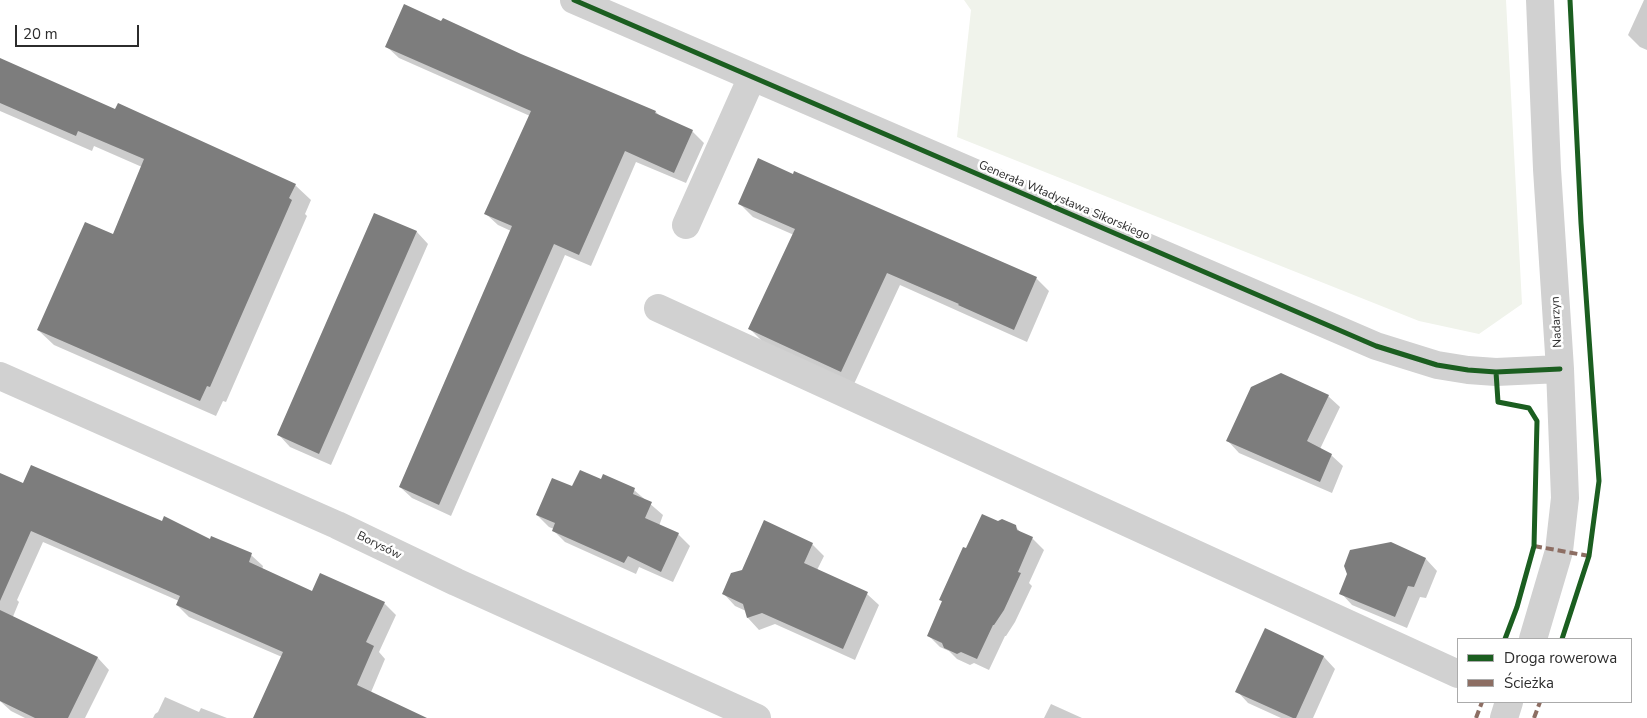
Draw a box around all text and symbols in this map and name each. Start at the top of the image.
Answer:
scale bar [18,15,141,47]
text: 20 m [23,24,58,44]
street label: Generała Władysława Sikorskiego [976,158,1152,244]
street label: Nadarzyn [1548,296,1566,348]
street label: Borysów [354,529,404,563]
legend [1457,638,1632,703]
text: Droga rowerowa [1504,648,1617,668]
text: Ścieżka [1504,673,1554,693]

